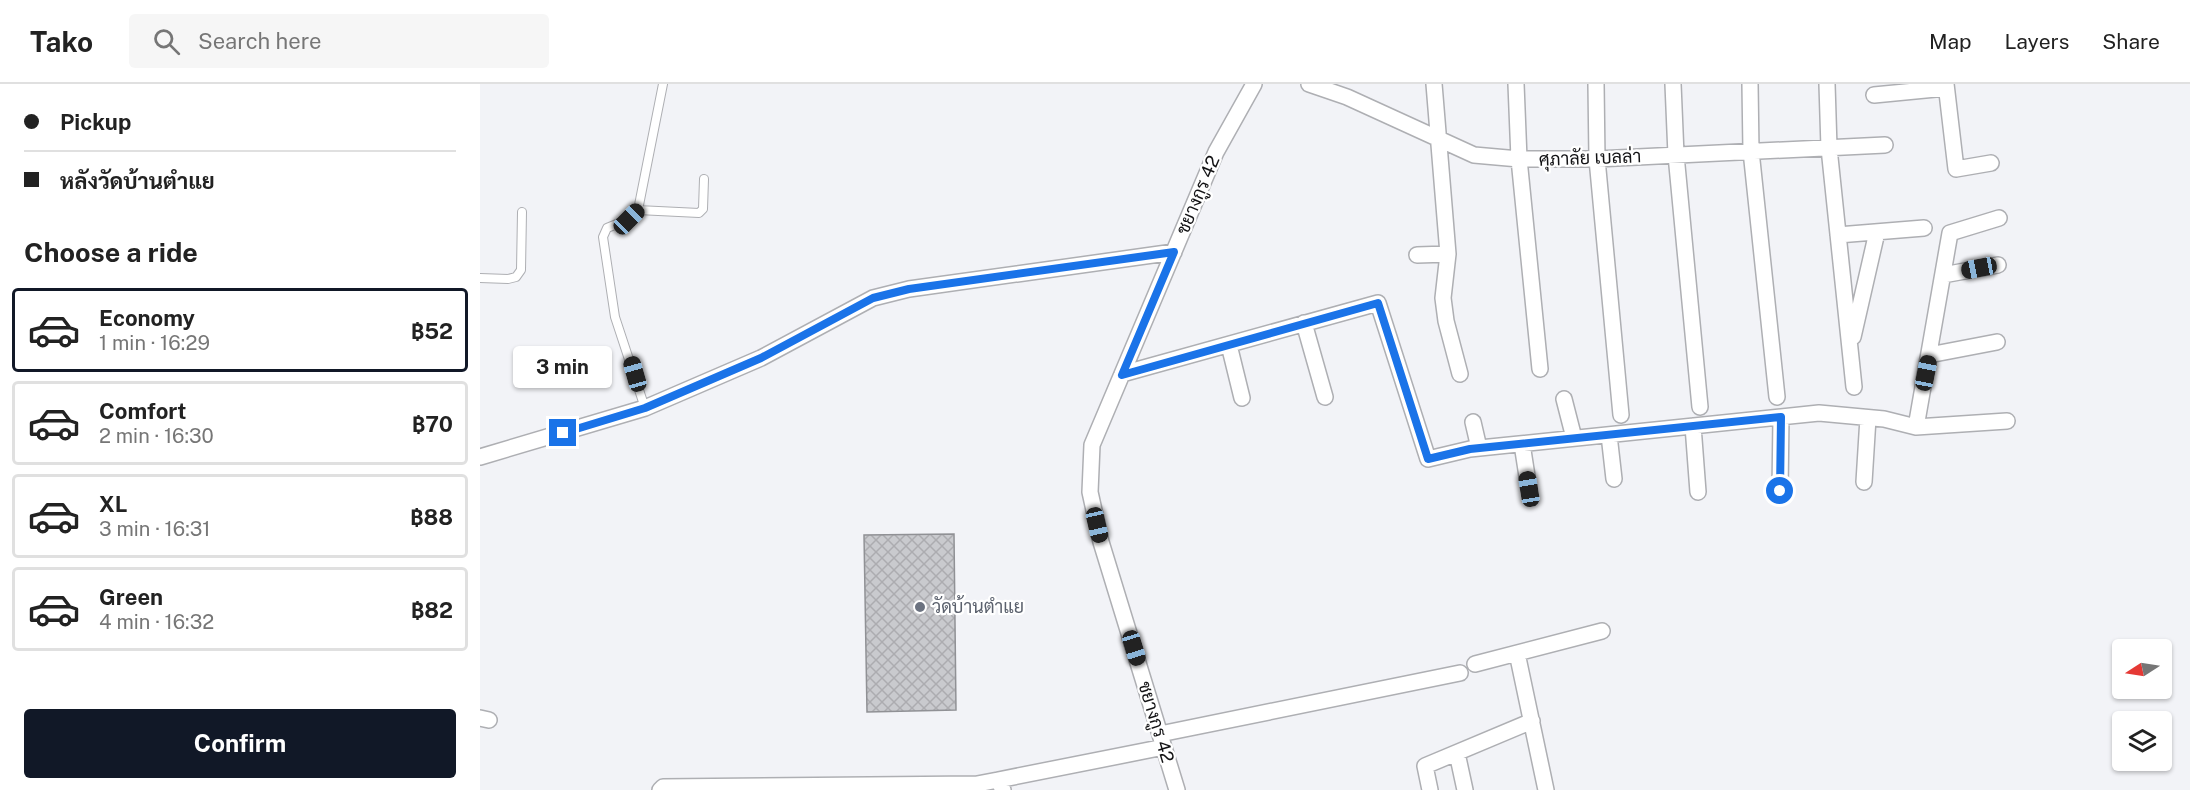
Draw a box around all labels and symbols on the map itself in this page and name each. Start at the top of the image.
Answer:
street label: ศุภาลัย เบลล่า [1538,144,1642,172]
street label: ชยางกูร 42 [1172,152,1226,239]
car [610,200,648,238]
car [1960,256,1998,280]
callout: 3 min [514,346,612,388]
car [621,354,649,394]
car [1914,354,1938,392]
route end [549,419,576,446]
car [1517,470,1541,508]
route start [1766,477,1793,504]
car [1084,505,1110,545]
place label: วัดบ้านตำแย [932,595,1024,617]
marker: วัดบ้านตำแย [913,600,927,614]
car [1120,628,1148,668]
north arrow [2112,639,2172,699]
street label: ชยางกูร 42 [1131,679,1179,766]

